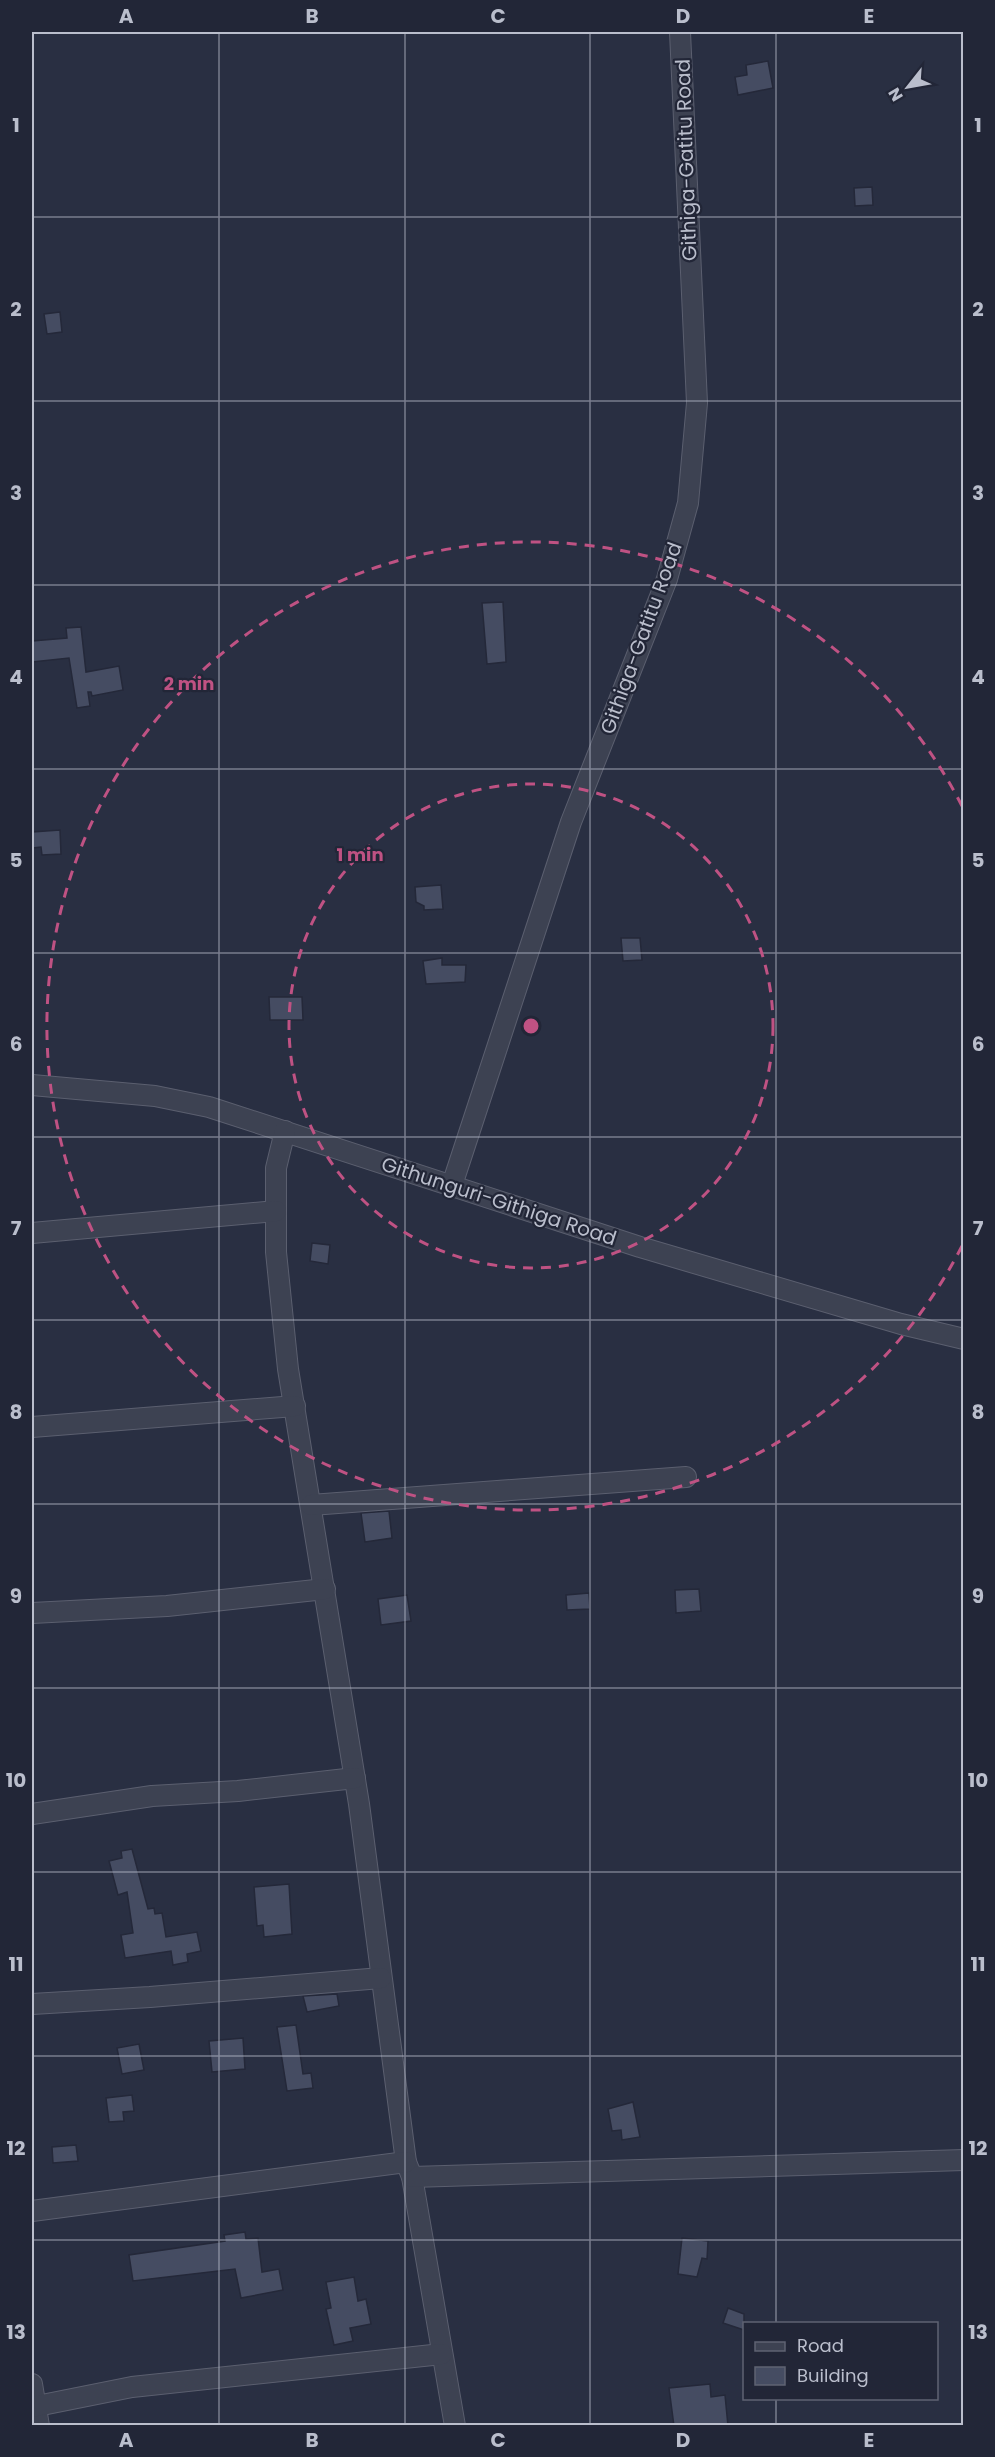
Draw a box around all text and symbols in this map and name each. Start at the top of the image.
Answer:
text: A [119,2,134,30]
text: B [305,2,319,30]
text: C [490,2,506,30]
text: D [676,2,690,30]
text: E [864,2,874,30]
north arrow [878,57,938,117]
street label: Githiga-Gatitu Road [668,58,704,262]
text: N [883,83,909,106]
text: 1 [12,111,20,139]
text: 1 [974,111,982,139]
text: 2 [10,295,22,323]
text: 2 [972,295,984,323]
text: 3 [10,479,22,507]
text: 3 [972,479,984,507]
street label: Githiga-Gatitu Road [593,538,689,738]
text: 4 [9,663,23,691]
text: 4 [971,663,985,691]
text: 2 min [164,671,214,696]
text: 1 min [336,842,384,867]
text: 5 [10,846,23,874]
text: 5 [972,846,985,874]
centre of rings [521,1016,541,1036]
text: 6 [10,1030,22,1058]
text: 6 [972,1030,984,1058]
street label: Githunguri-Githiga Road [378,1150,620,1252]
text: 7 [11,1214,22,1242]
text: 7 [973,1214,984,1242]
text: 8 [10,1398,22,1426]
text: 8 [972,1398,984,1426]
text: 9 [10,1582,22,1610]
text: 9 [972,1582,984,1610]
text: 10 [6,1766,26,1794]
text: 10 [968,1766,988,1794]
text: 11 [8,1950,24,1978]
text: 11 [970,1950,986,1978]
text: 12 [7,2134,25,2162]
text: 12 [969,2134,987,2162]
text: 13 [6,2318,26,2346]
text: 13 [968,2318,988,2346]
legend [743,2322,938,2400]
text: Road [797,2333,844,2358]
text: Building [797,2363,869,2388]
text: A [119,2426,134,2454]
text: B [305,2426,319,2454]
text: C [490,2426,506,2454]
text: D [676,2426,690,2454]
text: E [864,2426,874,2454]

